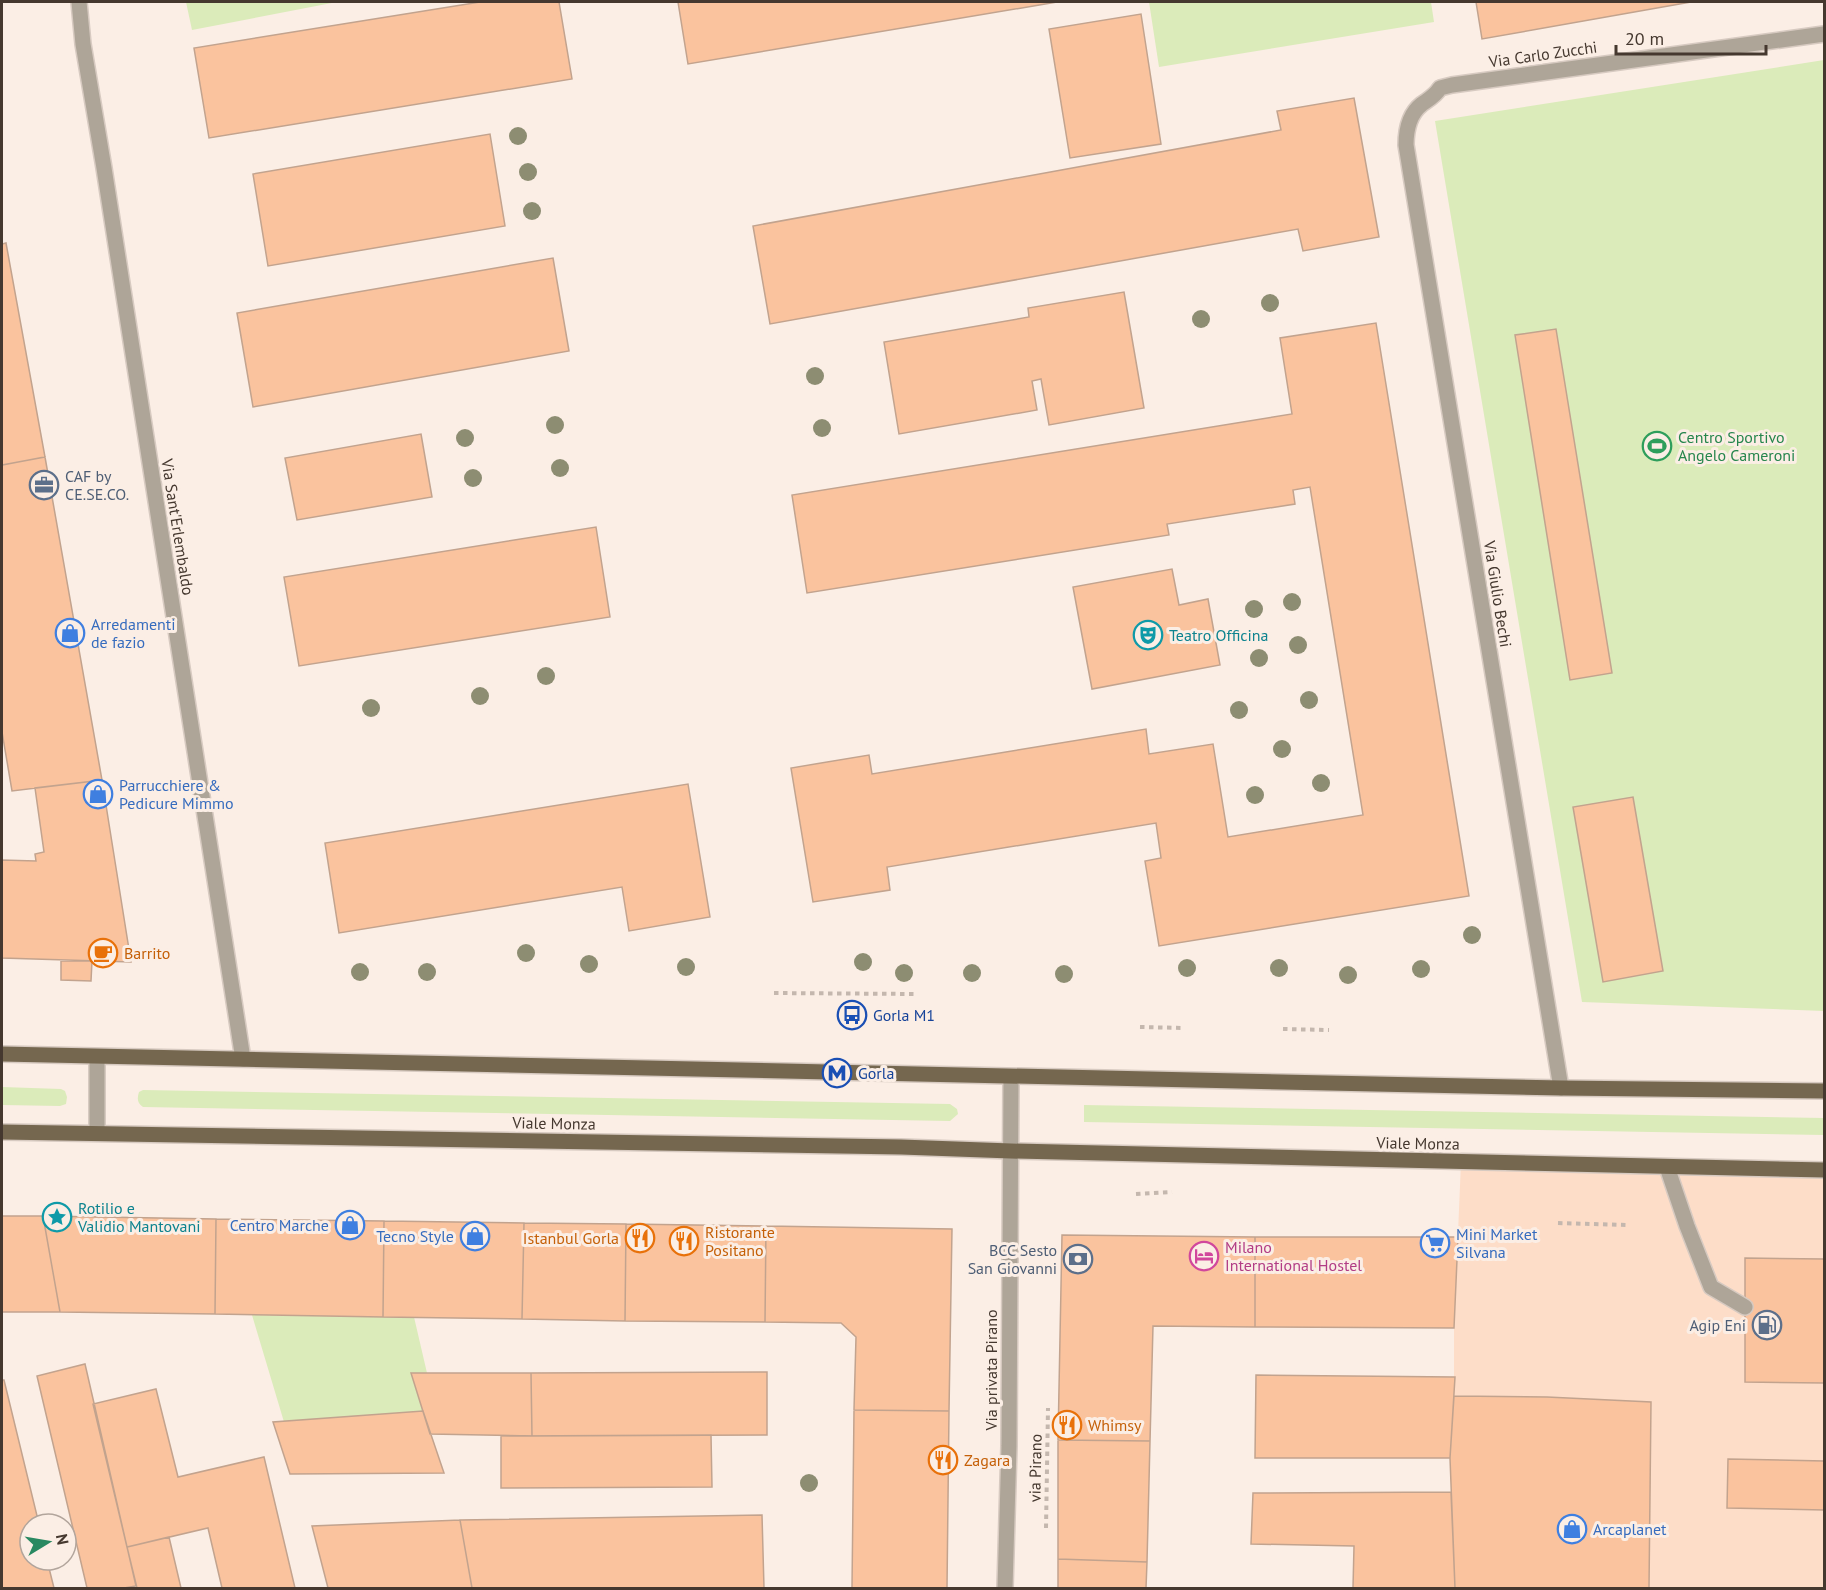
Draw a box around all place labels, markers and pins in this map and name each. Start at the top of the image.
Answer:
place label: Centro Sportivo Angelo Cameroni [1678,427,1795,465]
sports icon: Centro Sportivo Angelo Cameroni [1641,430,1673,462]
place label: CAF by CE.SE.CO. [65,466,129,504]
office icon: CAF by CE.SE.CO. [28,469,60,501]
place label: Arredamenti de fazio [91,614,176,652]
shop icon: Arredamenti de fazio [54,617,86,649]
theatre icon: Teatro Officina [1132,619,1164,651]
place label: Teatro Officina [1169,625,1269,645]
place label: Parrucchiere & Pedicure Mimmo [119,775,234,813]
shop icon: Parrucchiere & Pedicure Mimmo [82,778,114,810]
cafe icon: Barrito [87,937,119,969]
place label: Barrito [124,943,170,963]
bus stop icon: Gorla M1 [836,999,868,1031]
place label: Gorla M1 [873,1005,935,1025]
metro station icon: Gorla [821,1057,853,1089]
place label: Gorla [858,1063,894,1083]
place label: Rotilio e Validio Mantovani [77,1198,201,1236]
place icon: Rotilio e Validio Mantovani [41,1201,73,1233]
shop icon: Centro Marche [334,1209,366,1241]
place label: Centro Marche [230,1215,329,1235]
shop icon: Tecno Style [459,1220,491,1252]
restaurant icon: Istanbul Gorla [624,1222,656,1254]
place label: Ristorante Positano [705,1222,775,1260]
place label: Mini Market Silvana [1456,1224,1538,1262]
restaurant icon: Ristorante Positano [668,1225,700,1257]
place label: Tecno Style [376,1226,454,1246]
supermarket icon: Mini Market Silvana [1419,1227,1451,1259]
place label: Istanbul Gorla [523,1228,619,1248]
place label: Milano International Hostel [1225,1237,1362,1275]
place label: BCC Sesto San Giovanni [968,1240,1057,1278]
hotel icon: Milano International Hostel [1188,1240,1220,1272]
bank icon: BCC Sesto San Giovanni [1062,1243,1094,1275]
fuel station icon: Agip Eni [1751,1309,1783,1341]
place label: Agip Eni [1689,1315,1746,1335]
restaurant icon: Whimsy [1051,1409,1083,1441]
place label: Whimsy [1088,1415,1142,1435]
restaurant icon: Zagara [927,1444,959,1476]
place label: Zagara [964,1450,1010,1470]
shop icon: Arcaplanet [1556,1513,1588,1545]
place label: Arcaplanet [1593,1519,1667,1539]

